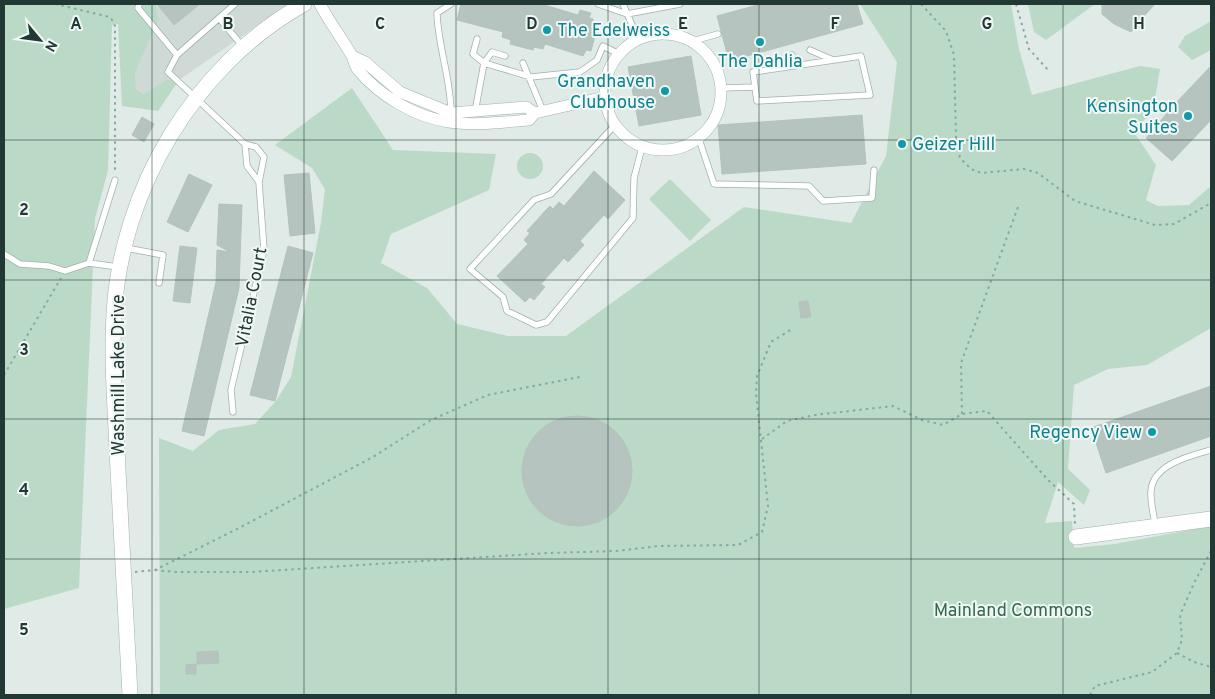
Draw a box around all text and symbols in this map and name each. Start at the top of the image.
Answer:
north arrow [15,15,65,65]
text: A [70,15,82,35]
text: B [222,15,234,35]
text: C [375,15,385,35]
text: D [526,15,538,35]
text: E [678,15,688,35]
text: F [830,15,840,35]
text: G [982,15,992,35]
text: H [1133,15,1145,35]
place label: The Edelweiss [557,20,670,43]
marker: The Edelweiss [541,24,553,36]
marker: The Dahlia [754,36,766,48]
text: N [40,37,60,54]
place label: The Dahlia [717,51,803,74]
place label: Grandhaven Clubhouse [557,71,655,115]
marker: Grandhaven Clubhouse [659,85,671,97]
place label: Kensington Suites [1086,96,1178,140]
marker: Kensington Suites [1182,110,1194,122]
place label: Geizer Hill [912,134,995,157]
marker: Geizer Hill [896,138,908,150]
text: 2 [19,201,29,221]
street label: Vitalia Court [231,245,273,349]
street label: Washmill Lake Drive [108,294,131,456]
text: 3 [19,341,29,361]
place label: Regency View [1029,422,1142,445]
marker: Regency View [1146,426,1158,438]
text: 4 [19,481,29,501]
park label: Mainland Commons [934,600,1092,623]
text: 5 [19,621,29,641]

